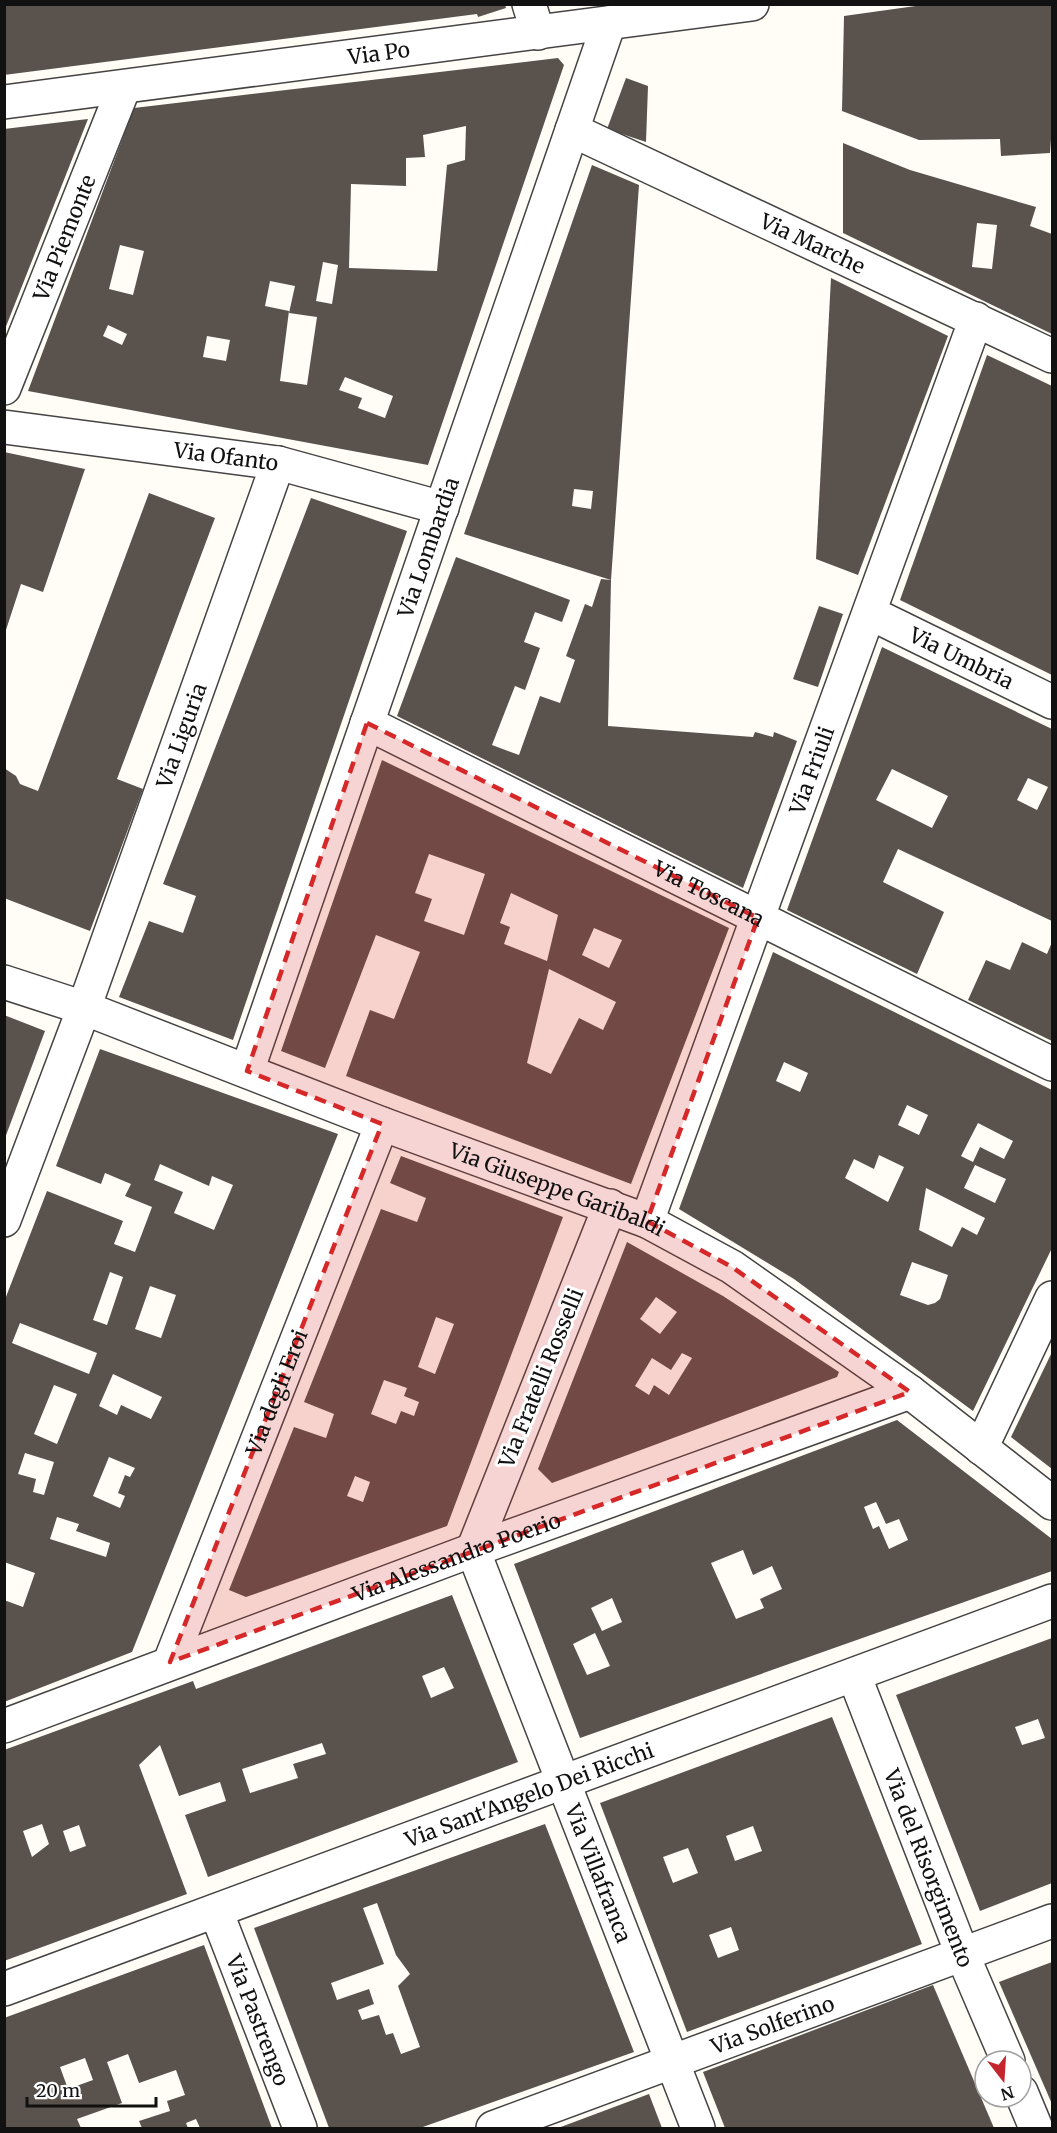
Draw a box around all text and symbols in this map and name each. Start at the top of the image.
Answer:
street label: Via Po [345,35,411,70]
street label: Via Piemonte [26,170,101,305]
street label: Via Marche [755,207,870,280]
street label: Via Ofanto [171,436,280,476]
street label: Via Lombardia [391,474,465,622]
street label: Via Umbria [904,620,1018,695]
street label: Via Liguria [150,679,212,793]
street label: Via Friuli [783,722,840,819]
street label: Via Toscana [648,854,769,932]
street label: Via Giuseppe Garibaldi [445,1136,670,1242]
street label: Via Fratelli Rosselli [492,1284,589,1473]
street label: Via degli Eroi [239,1325,313,1460]
street label: Via Alessandro Poerio [348,1506,564,1608]
street label: Via Sant'Angelo Dei Ricchi [400,1736,658,1853]
street label: Via del Risorgimento [878,1764,980,1971]
street label: Via Villafranca [559,1799,638,1946]
street label: Via Pastrengo [220,1950,296,2090]
street label: Via Solferino [706,1989,838,2060]
north arrow [973,2049,1033,2109]
scale bar [27,2070,156,2108]
text: 20 m [36,2079,80,2102]
text: N [998,2082,1016,2105]

